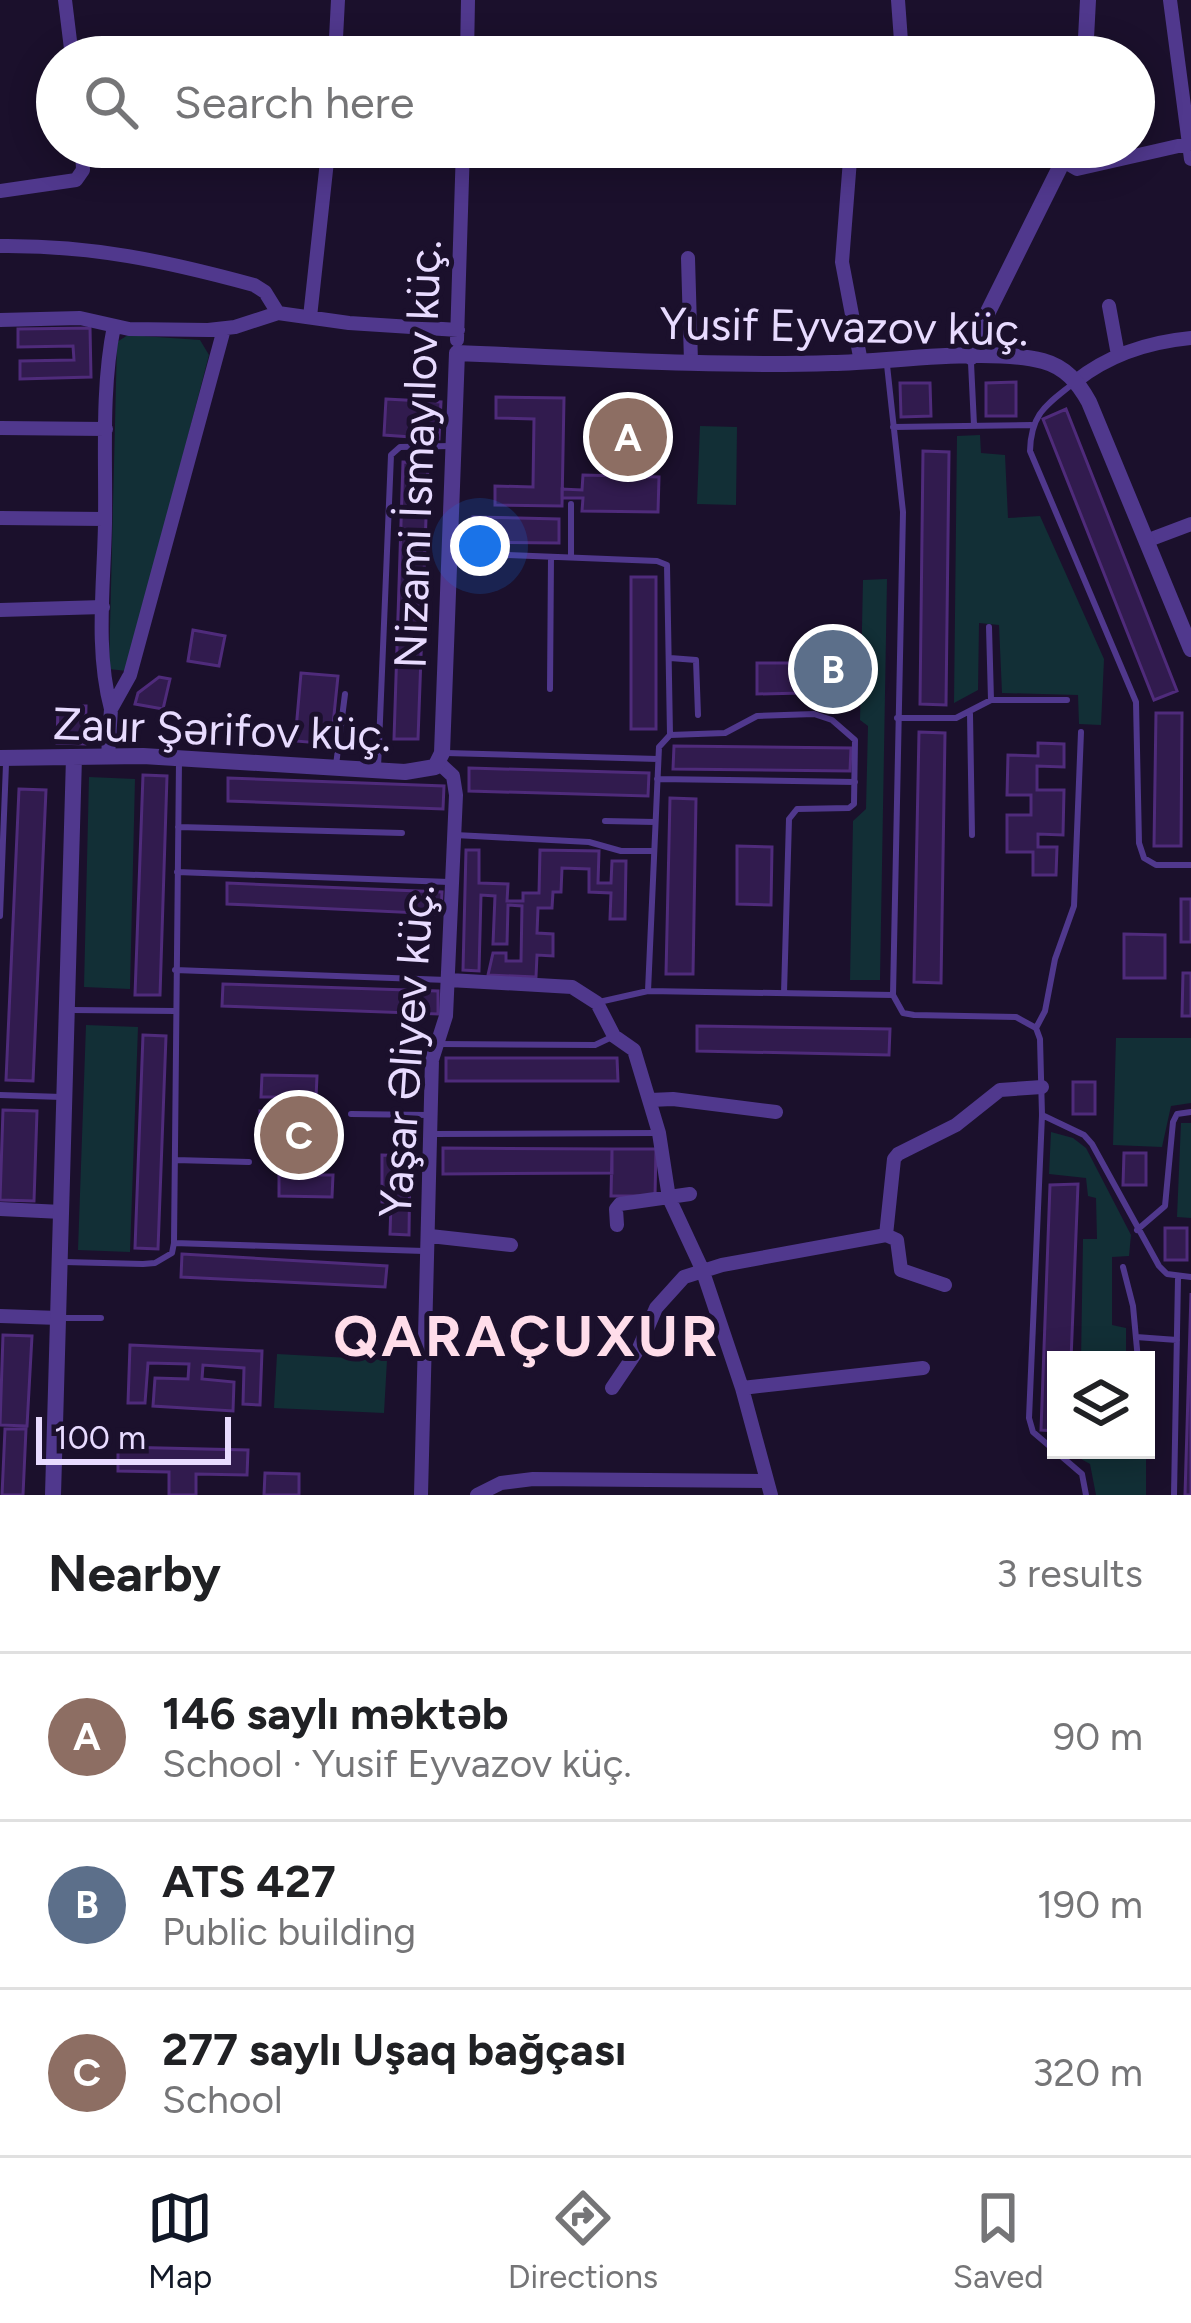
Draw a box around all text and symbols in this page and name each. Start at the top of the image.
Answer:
search box [36,36,1155,168]
icon: search [78,69,144,135]
text: Search here [174,75,414,129]
street label: Nizami İsmayılov küç. [383,239,451,669]
street label: Yusif Eyvazov küç. [659,296,1029,356]
pin: A [589,392,667,482]
your location [450,516,510,576]
pin: B [794,624,872,714]
street label: Zaur Şərifov küç. [52,696,392,762]
street label: Yaşar Əliyev küç. [367,882,445,1220]
pin: C [260,1090,338,1180]
district label: QARAÇUXUR [333,1302,721,1370]
map controls [1047,1351,1155,1459]
button: layers [1047,1351,1155,1459]
scale bar [36,1411,231,1464]
text: 100 m [54,1418,146,1457]
text: Nearby [48,1543,221,1604]
text: 3 results [996,1550,1143,1597]
text: 146 saylı məktəb [162,1686,509,1740]
text: A [73,1713,101,1760]
text: 90 m [1053,1713,1143,1760]
text: School · Yusif Eyvazov küç. [162,1740,632,1787]
text: ATS 427 [162,1854,336,1908]
text: B [75,1881,99,1928]
text: 190 m [1037,1881,1143,1928]
text: Public building [162,1908,416,1955]
text: 277 saylı Uşaq bağçası [162,2022,626,2076]
text: C [73,2049,101,2096]
text: 320 m [1032,2049,1143,2096]
text: School [162,2076,283,2123]
tab: Map [147,2185,213,2296]
tab: Directions [508,2185,658,2296]
tab: Saved [953,2185,1044,2296]

